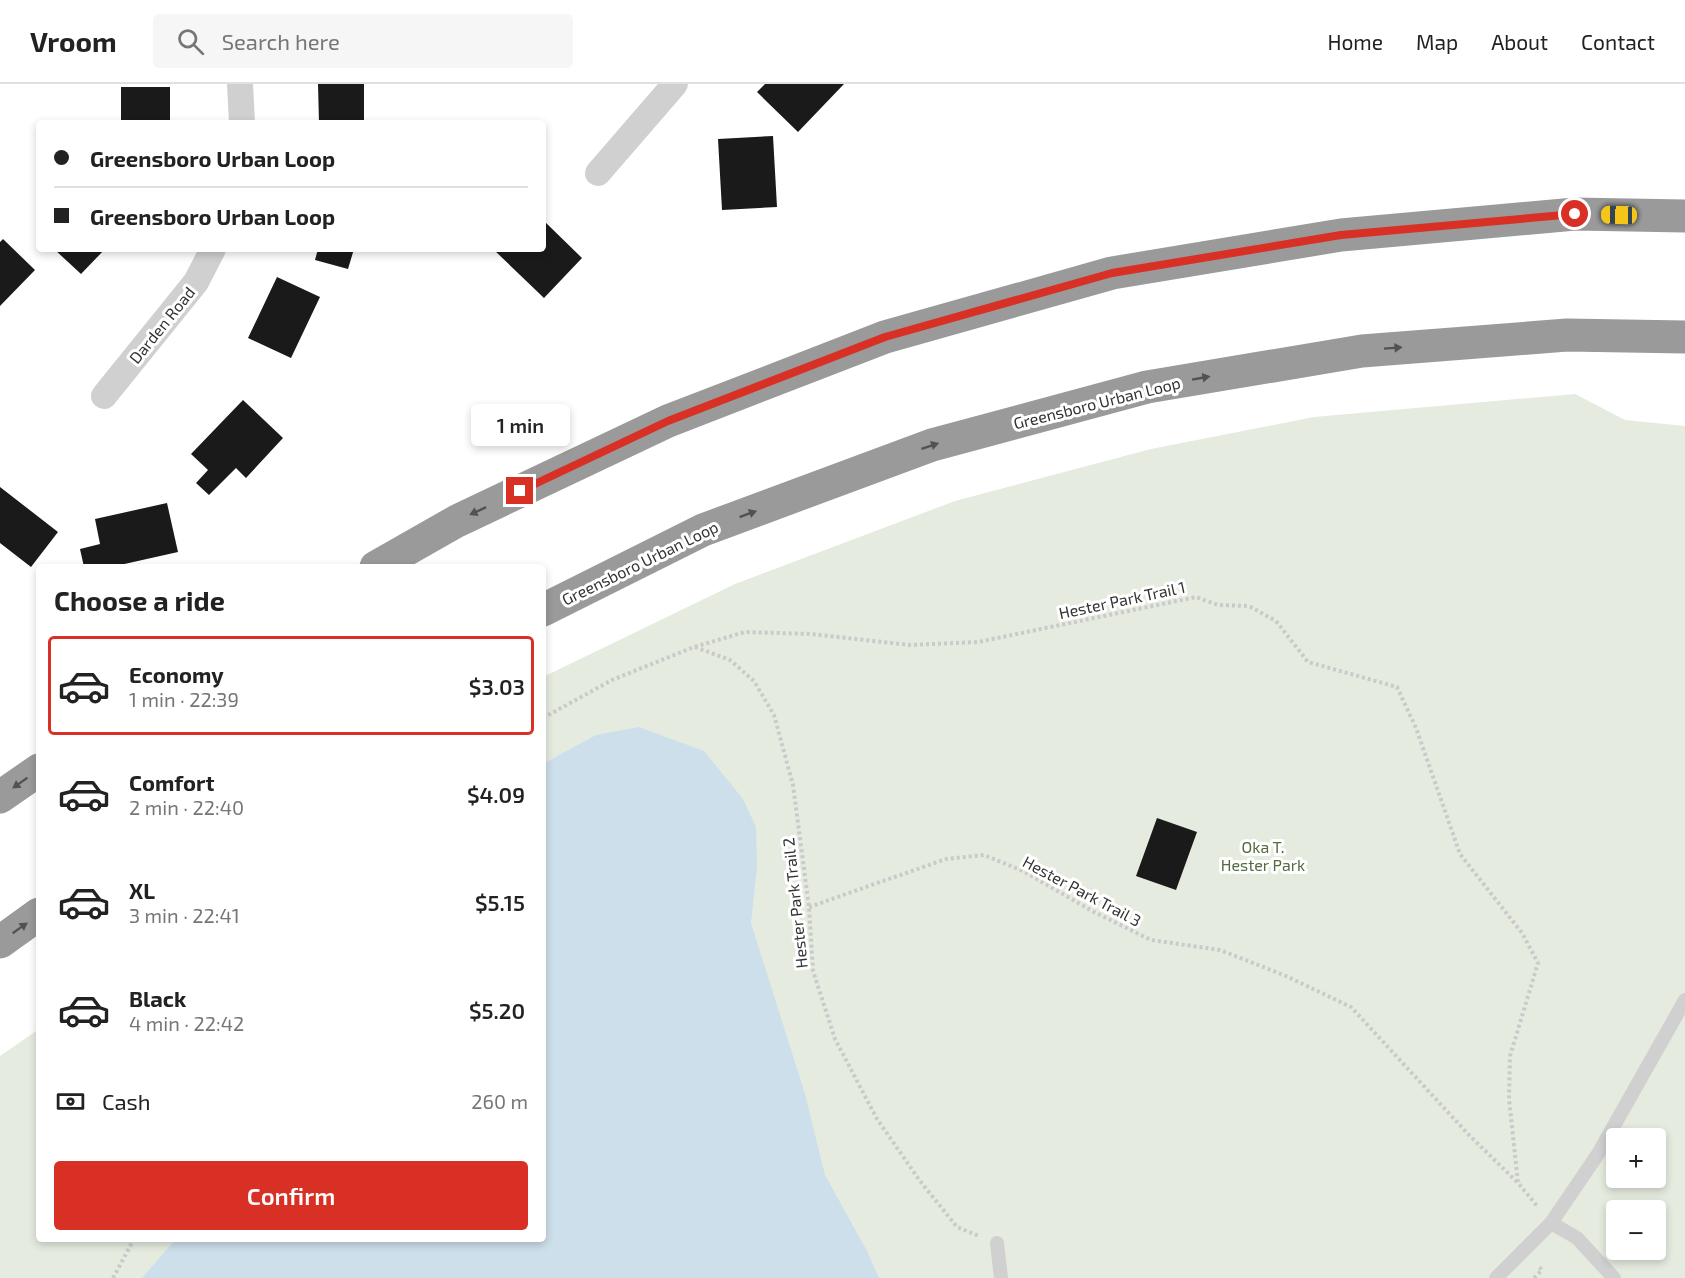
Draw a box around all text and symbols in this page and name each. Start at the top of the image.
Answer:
search box [153,14,573,68]
text: Vroom [30,24,117,58]
icon: search [174,25,207,58]
text: Search here [222,28,340,54]
text: Home [1327,29,1383,54]
text: Map [1416,29,1458,54]
text: About [1491,29,1548,54]
text: Contact [1581,29,1655,54]
text: Greensboro Urban Loop [90,145,335,171]
route start [1561,200,1588,227]
text: Greensboro Urban Loop [90,203,335,229]
car [1601,206,1637,224]
street label: Darden Road [125,283,198,367]
one-way arrow [1384,344,1403,353]
street label: Greensboro Urban Loop [1011,373,1182,432]
one-way arrow [1192,373,1211,382]
callout: 1 min [470,404,570,446]
text: 1 min [497,413,544,437]
one-way arrow [922,441,940,450]
route end [506,477,533,504]
one-way arrow [470,507,487,516]
one-way arrow [739,508,757,518]
street label: Greensboro Urban Loop [559,516,721,609]
street label: Hester Park Trail 1 [1057,577,1187,622]
text: Choose a ride [54,584,225,616]
icon: car [57,659,111,713]
text: Economy [129,661,224,687]
text: $3.03 [469,673,525,699]
text: 1 min · 22:39 [129,687,239,711]
icon: car [57,767,111,821]
text: Comfort [129,769,214,795]
one-way arrow [12,777,28,789]
text: $4.09 [467,781,525,807]
text: 2 min · 22:40 [129,795,244,819]
street label: Hester Park Trail 2 [778,837,811,969]
park label: Oka T. Hester Park [1221,837,1305,874]
street label: Hester Park Trail 3 [1020,851,1145,930]
icon: car [57,875,111,929]
text: XL [129,877,155,903]
text: $5.15 [475,889,525,915]
text: 3 min · 22:41 [129,903,240,927]
one-way arrow [11,922,27,934]
icon: car [57,983,111,1037]
text: Black [129,985,186,1011]
text: $5.20 [469,997,525,1023]
text: 4 min · 22:42 [129,1011,244,1035]
icon: cash [54,1085,87,1118]
text: Cash [102,1088,151,1114]
text: 260 m [471,1089,528,1113]
map controls [1606,1128,1666,1260]
button: + [1606,1128,1666,1188]
button: Confirm [54,1161,528,1230]
button: − [1606,1200,1666,1260]

